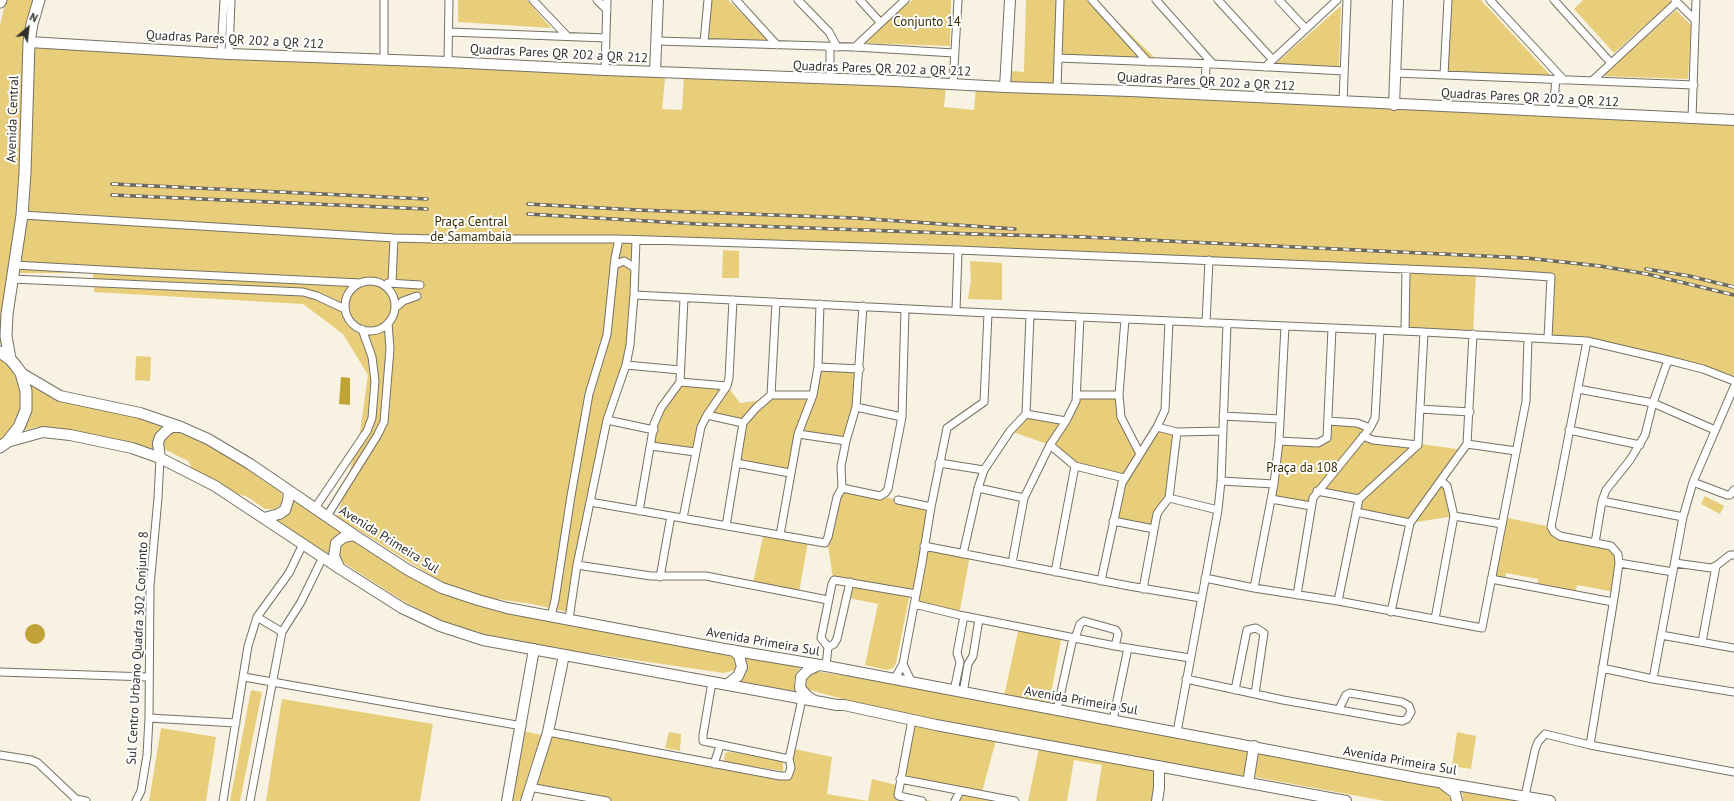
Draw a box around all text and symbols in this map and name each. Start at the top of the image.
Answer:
north arrow [8,8,48,48]
text: N [27,10,40,25]
park label: Conjunto 14 [893,14,961,30]
street label: Quadras Pares QR 202 a QR 212 [145,28,325,52]
street label: Quadras Pares QR 202 a QR 212 [469,42,649,66]
street label: Quadras Pares QR 202 a QR 212 [793,58,971,80]
street label: Quadras Pares QR 202 a QR 212 [1116,70,1296,94]
street label: Avenida Central [4,75,22,163]
street label: Quadras Pares QR 202 a QR 212 [1440,86,1620,110]
park label: Praça Central de Samambaia [430,214,512,245]
park label: Praça da 108 [1266,460,1338,476]
street label: Avenida Primeira Sul [336,503,442,577]
street label: Sul Centro Urbano Quadra 302 Conjunto 8 [124,531,152,765]
street label: Avenida Primeira Sul [705,624,821,660]
street label: Avenida Primeira Sul [1023,683,1139,719]
street label: Avenida Primeira Sul [1342,743,1458,779]

